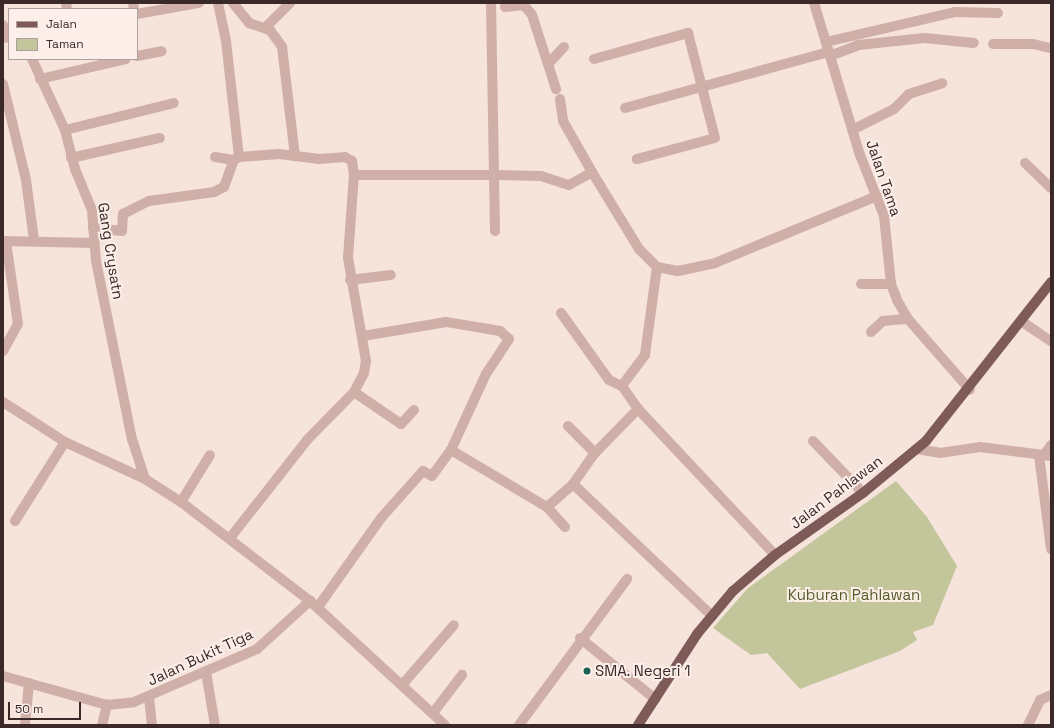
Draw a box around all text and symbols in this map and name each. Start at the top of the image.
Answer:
legend [8,8,138,60]
text: Jalan [46,16,77,32]
text: Taman [46,36,83,52]
street label: Jalan Tama [862,137,906,219]
street label: Gang Crysatn [94,201,128,301]
street label: Jalan Pahlawan [786,451,886,533]
park label: Kuburan Pahlawan [788,586,920,604]
street label: Jalan Bukit Tiga [144,625,256,689]
place label: SMA. Negeri 1 [595,662,691,680]
marker: SMA. Negeri 1 [582,666,592,676]
scale bar [10,694,83,720]
text: 50 m [15,701,43,717]

